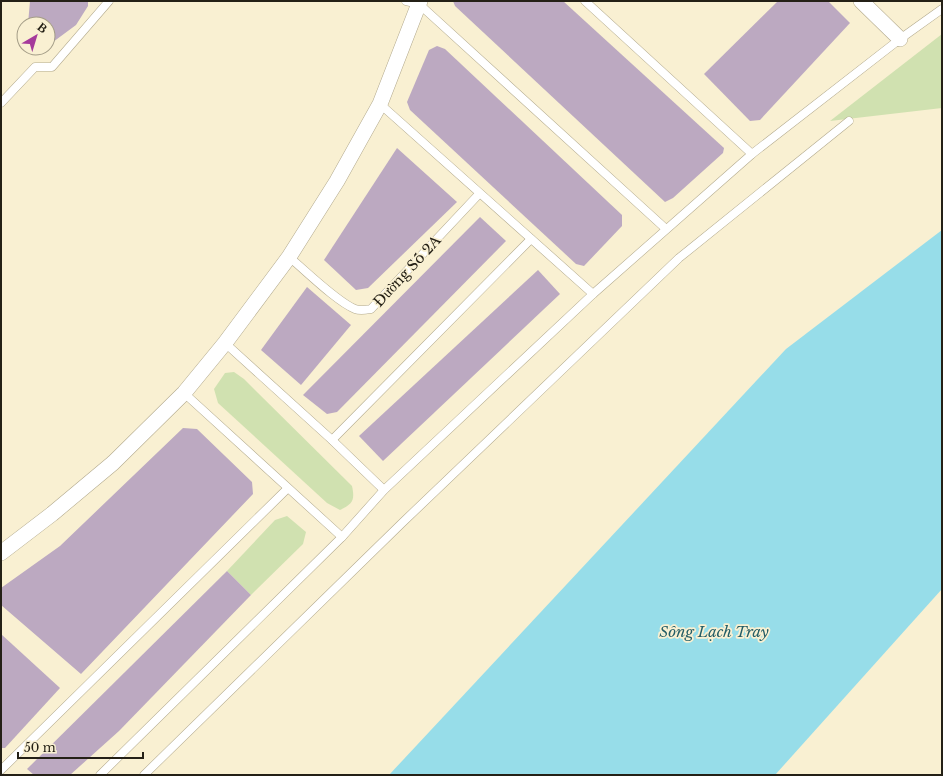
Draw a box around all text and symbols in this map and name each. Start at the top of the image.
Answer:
north arrow [16,16,56,56]
text: B [34,20,50,36]
street label: Đường Số 2A [369,231,445,310]
water label: Sông Lạch Tray [659,622,769,641]
scale bar [18,734,143,760]
text: 50 m [24,740,56,755]

